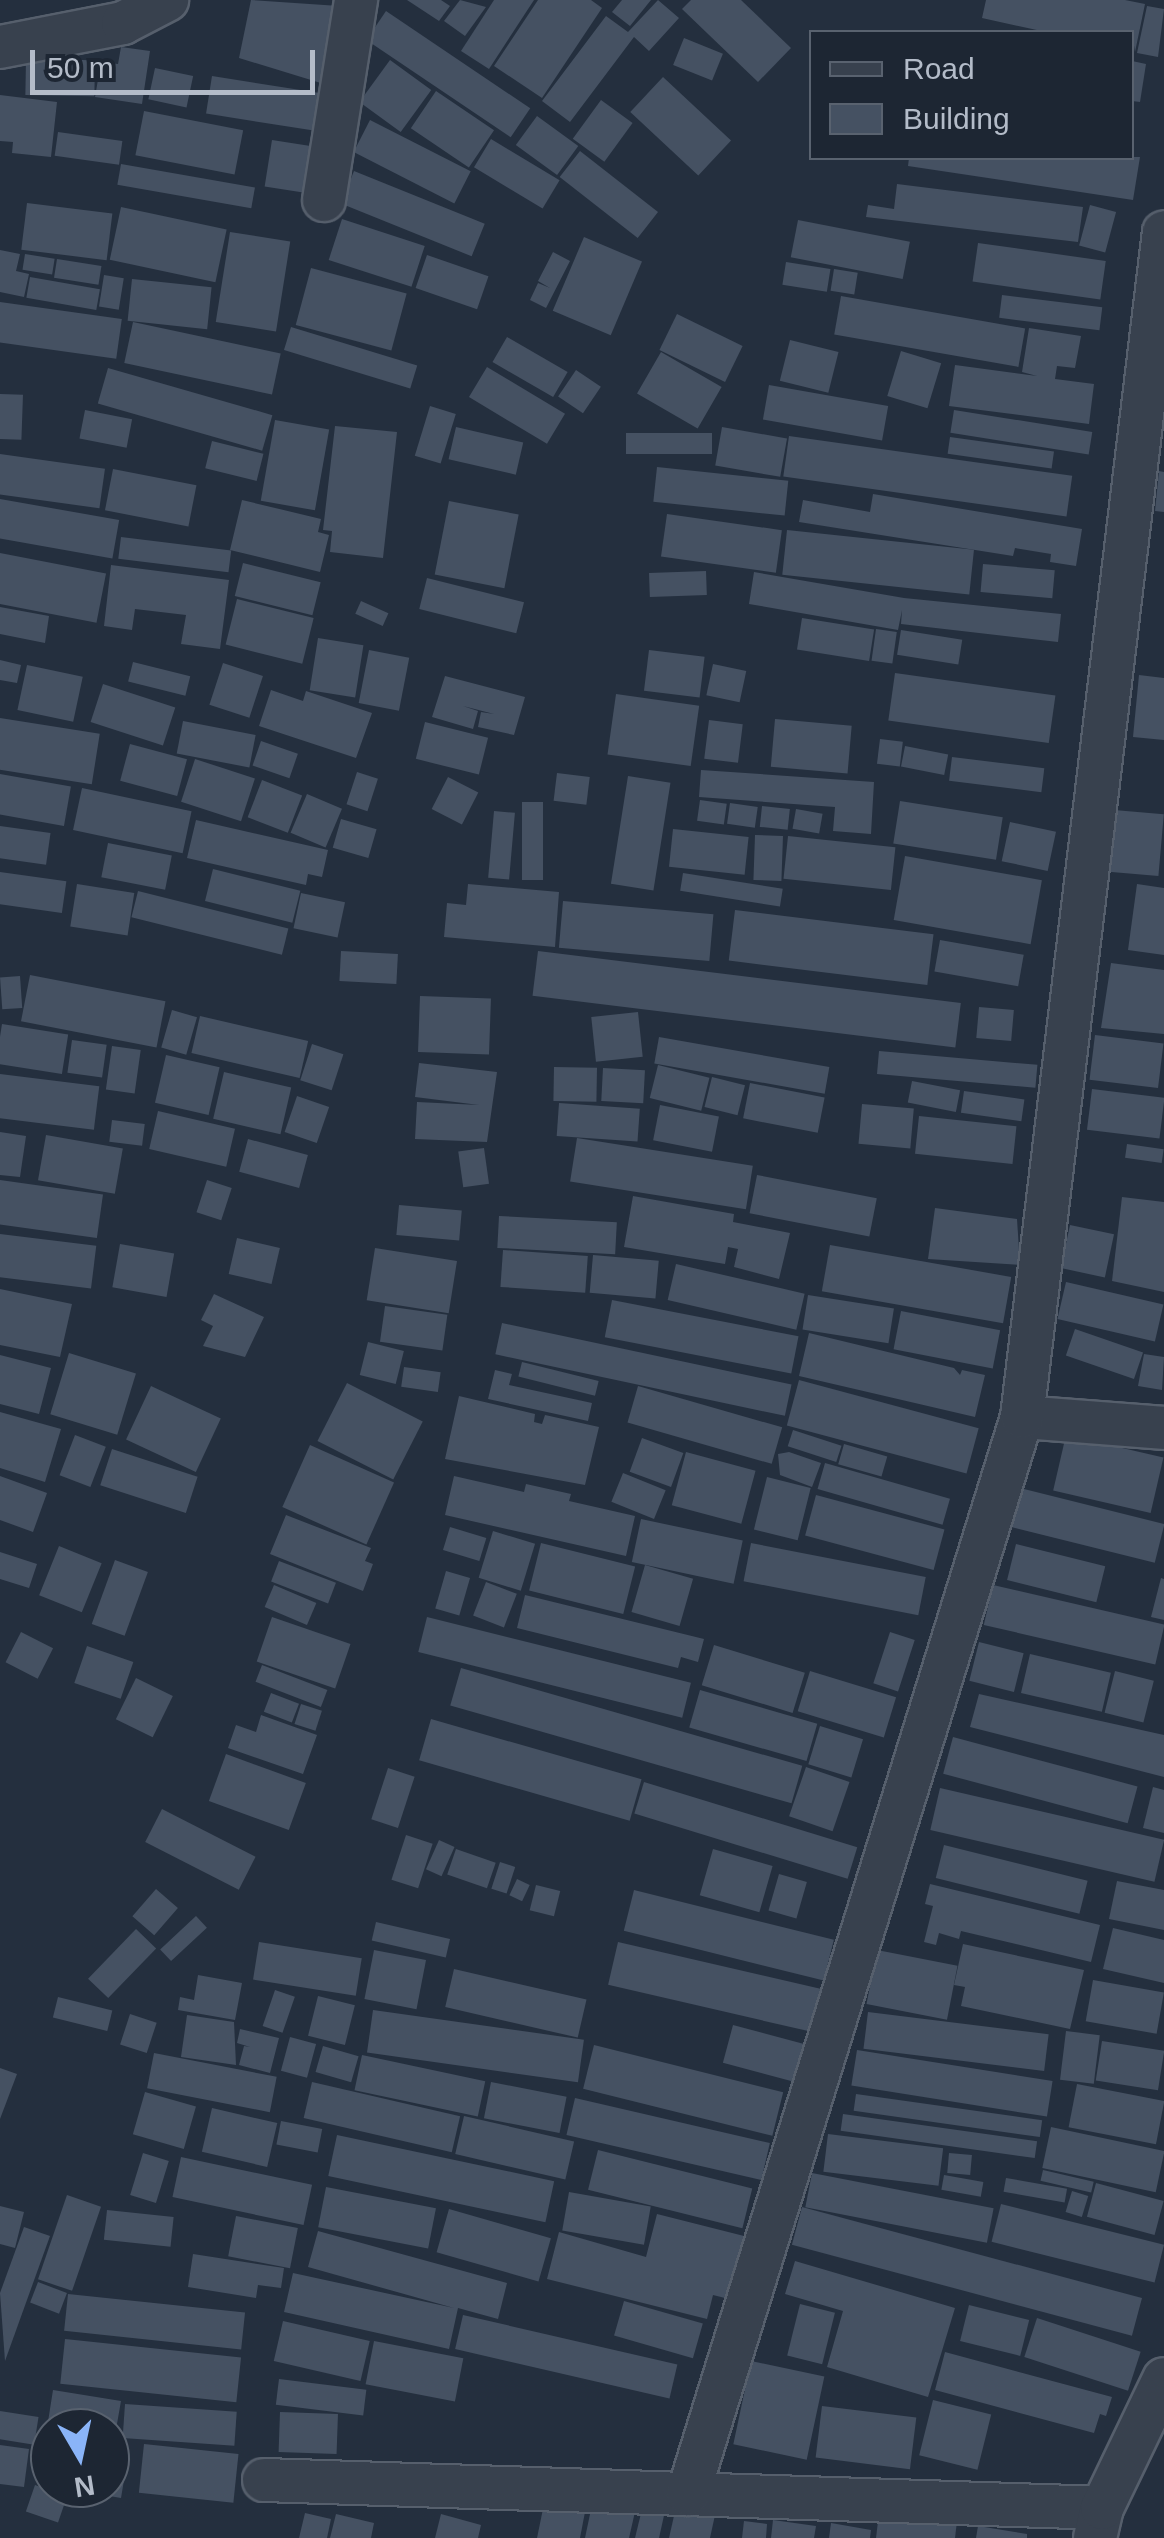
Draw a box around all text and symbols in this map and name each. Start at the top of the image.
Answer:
scale bar [35,30,320,92]
legend [809,30,1134,160]
text: 50 m [47,51,114,84]
text: Road [903,52,975,85]
text: Building [903,102,1010,135]
north arrow [30,2408,130,2508]
text: N [72,2469,97,2503]

